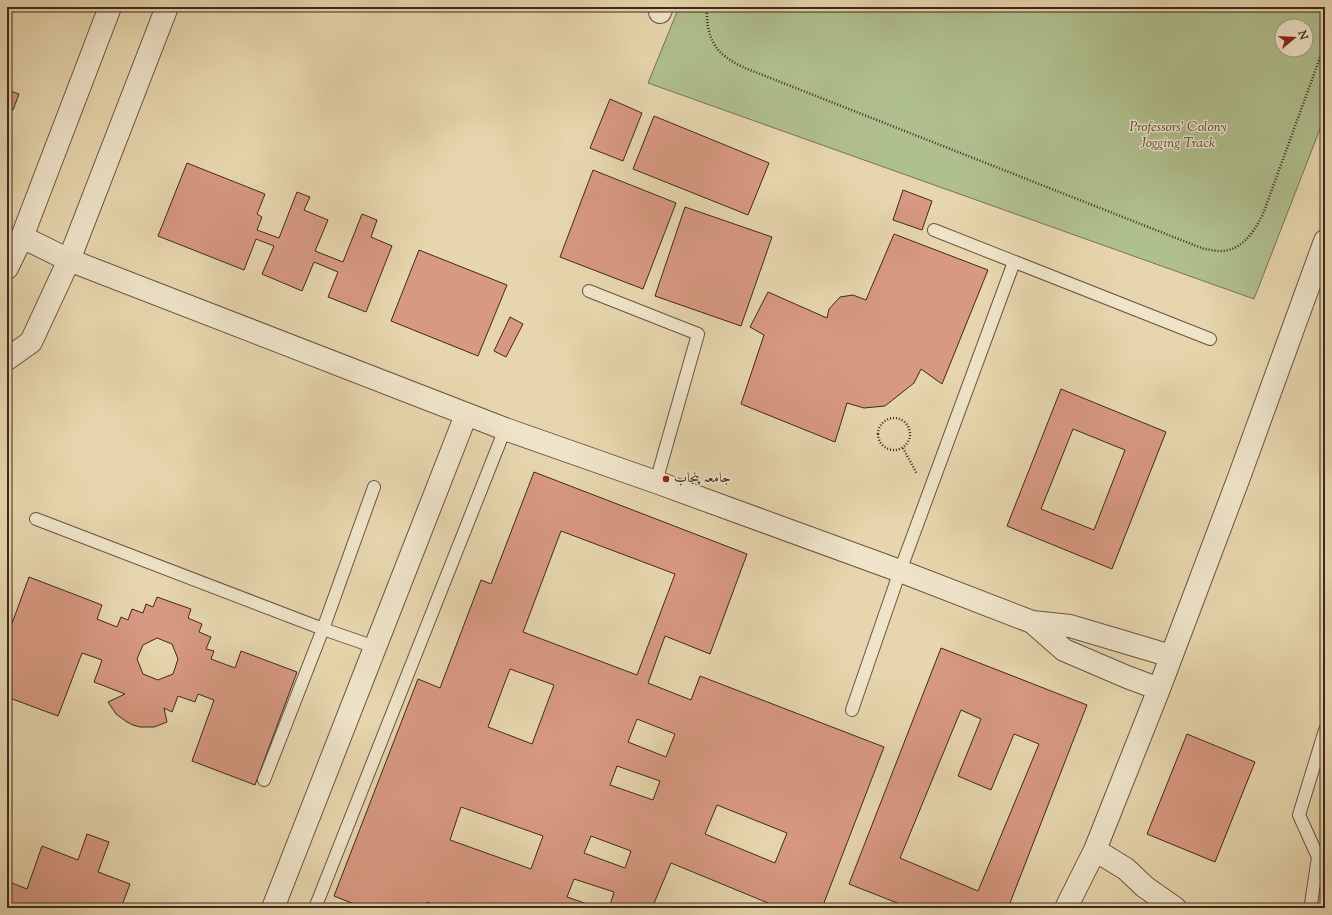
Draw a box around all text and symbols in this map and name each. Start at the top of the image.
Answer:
north arrow [1274,18,1314,58]
text: N [1293,28,1312,42]
park label: Professors' Colony Jogging Track [1129,118,1227,154]
place label: جامعہ پنجاب [674,469,731,489]
marker: جامعہ پنجاب [661,474,671,484]

